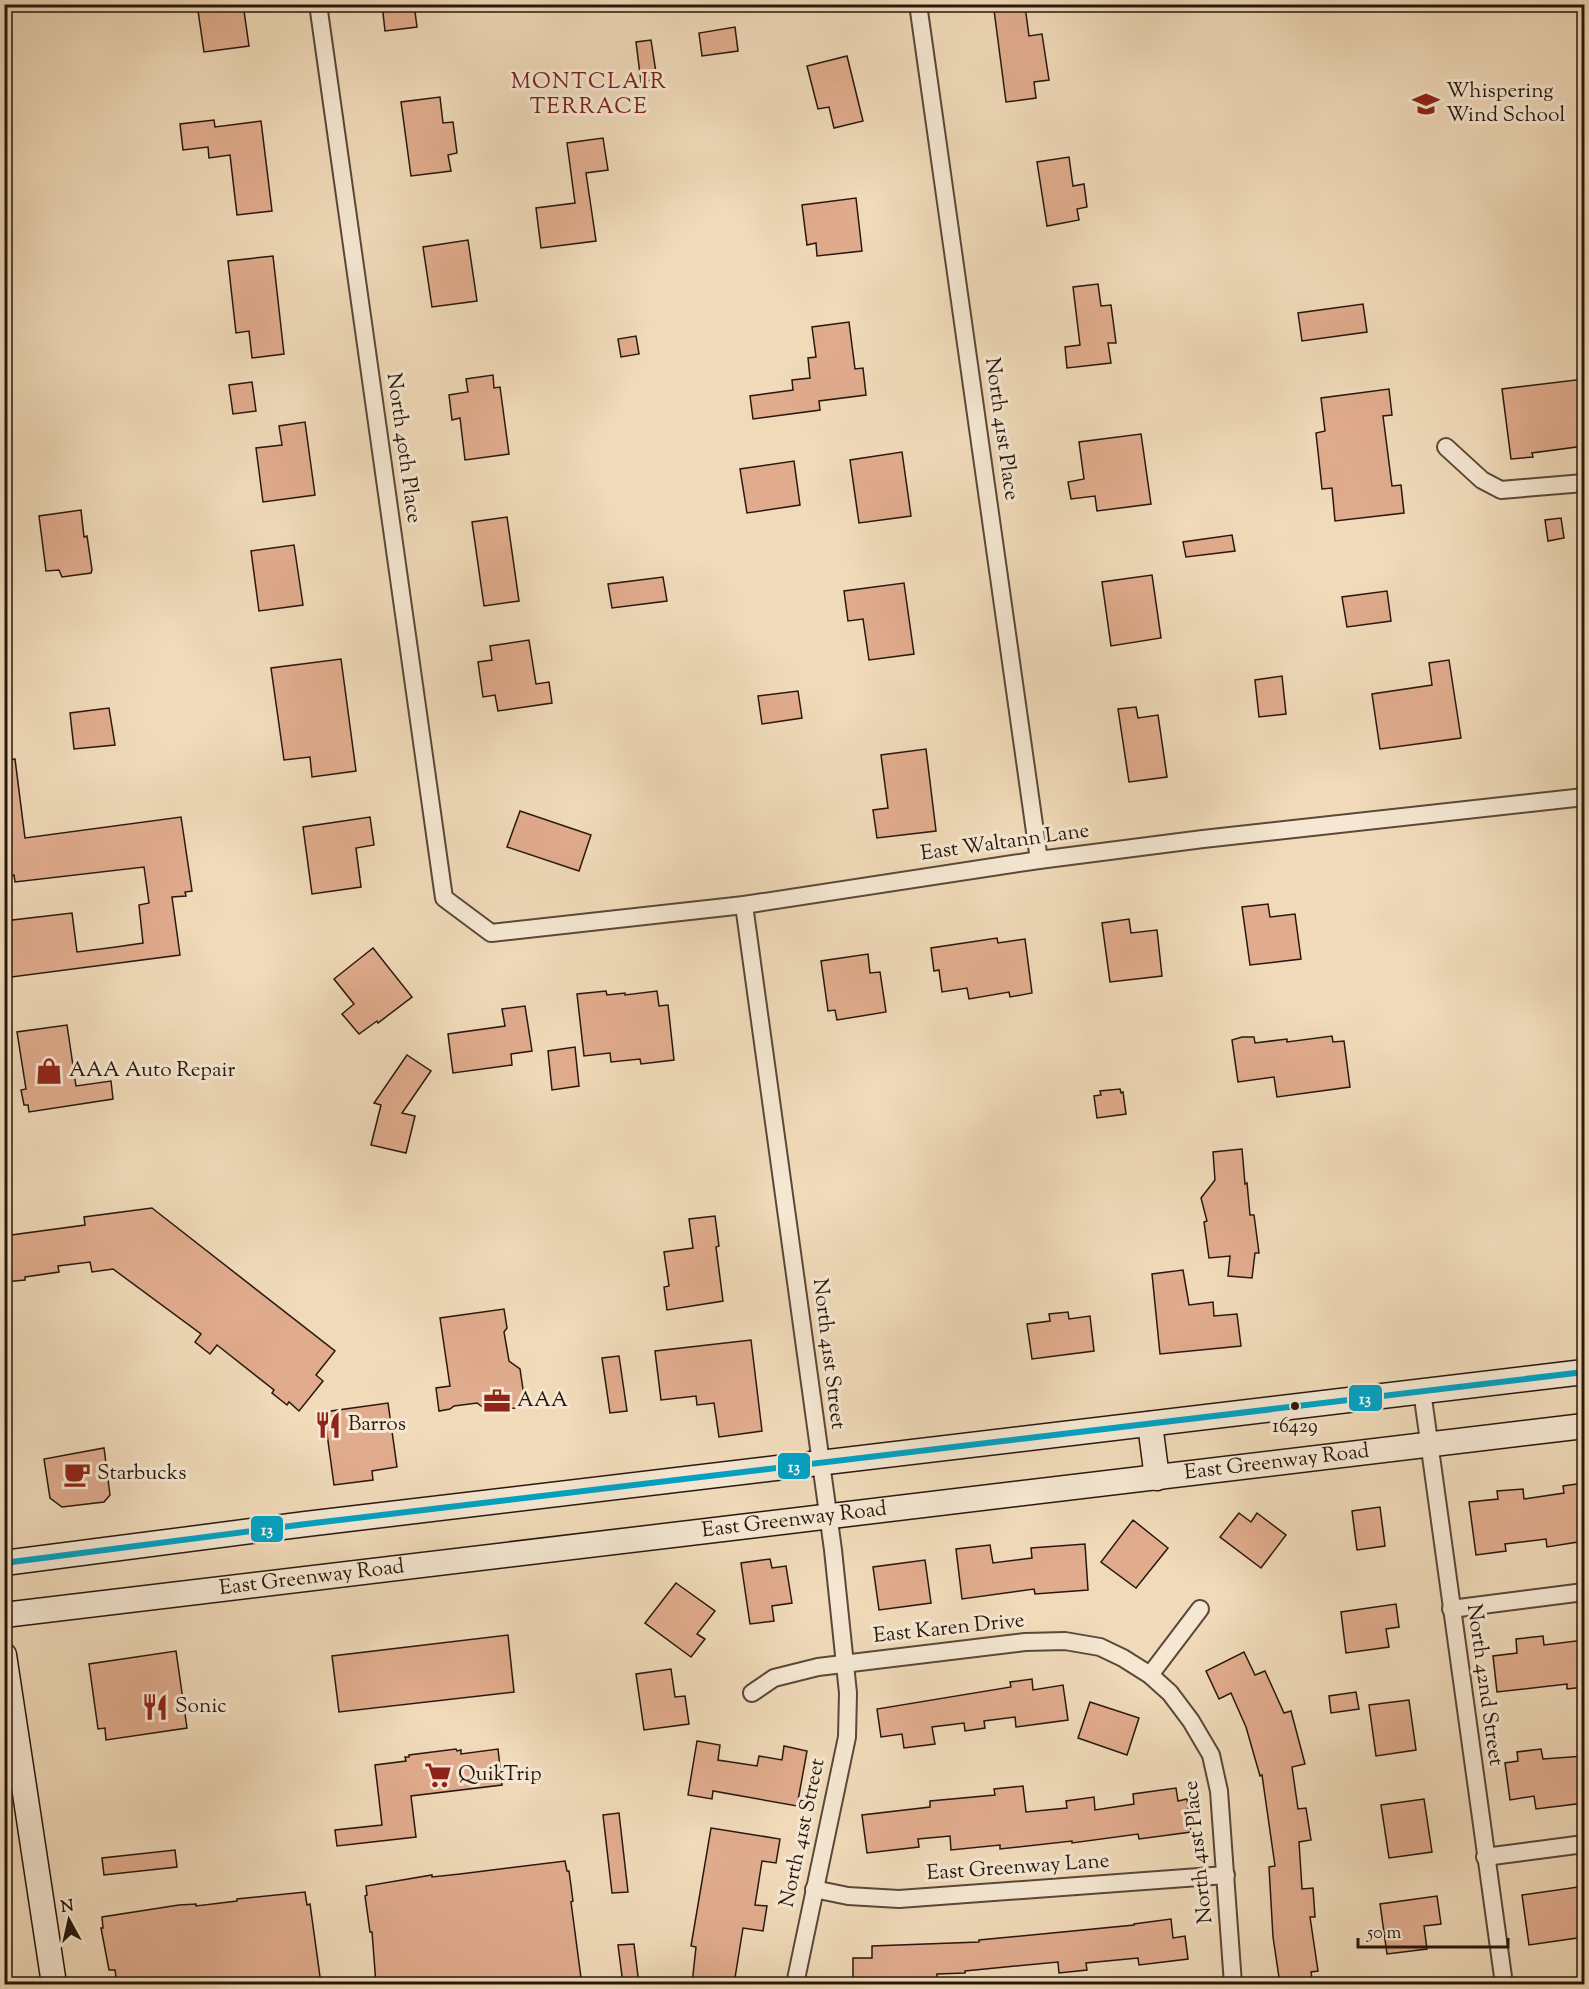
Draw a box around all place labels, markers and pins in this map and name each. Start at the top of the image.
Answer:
place label: Whispering Wind School [1446,77,1565,131]
school or university icon: Whispering Wind School [1411,89,1441,119]
shop icon: AAA Auto Repair [34,1056,64,1086]
place label: AAA Auto Repair [69,1056,235,1086]
office icon: AAA [482,1386,512,1416]
place label: AAA [517,1386,568,1416]
marker: 16429 [1289,1400,1301,1412]
restaurant icon: Barros [313,1410,343,1440]
place label: Barros [348,1410,406,1440]
place label: 16429 [1272,1413,1318,1442]
cafe icon: Starbucks [62,1459,92,1489]
place label: Starbucks [97,1459,186,1489]
restaurant icon: Sonic [140,1692,170,1722]
place label: Sonic [175,1692,227,1722]
supermarket icon: QuikTrip [423,1760,453,1790]
place label: QuikTrip [458,1760,542,1790]

